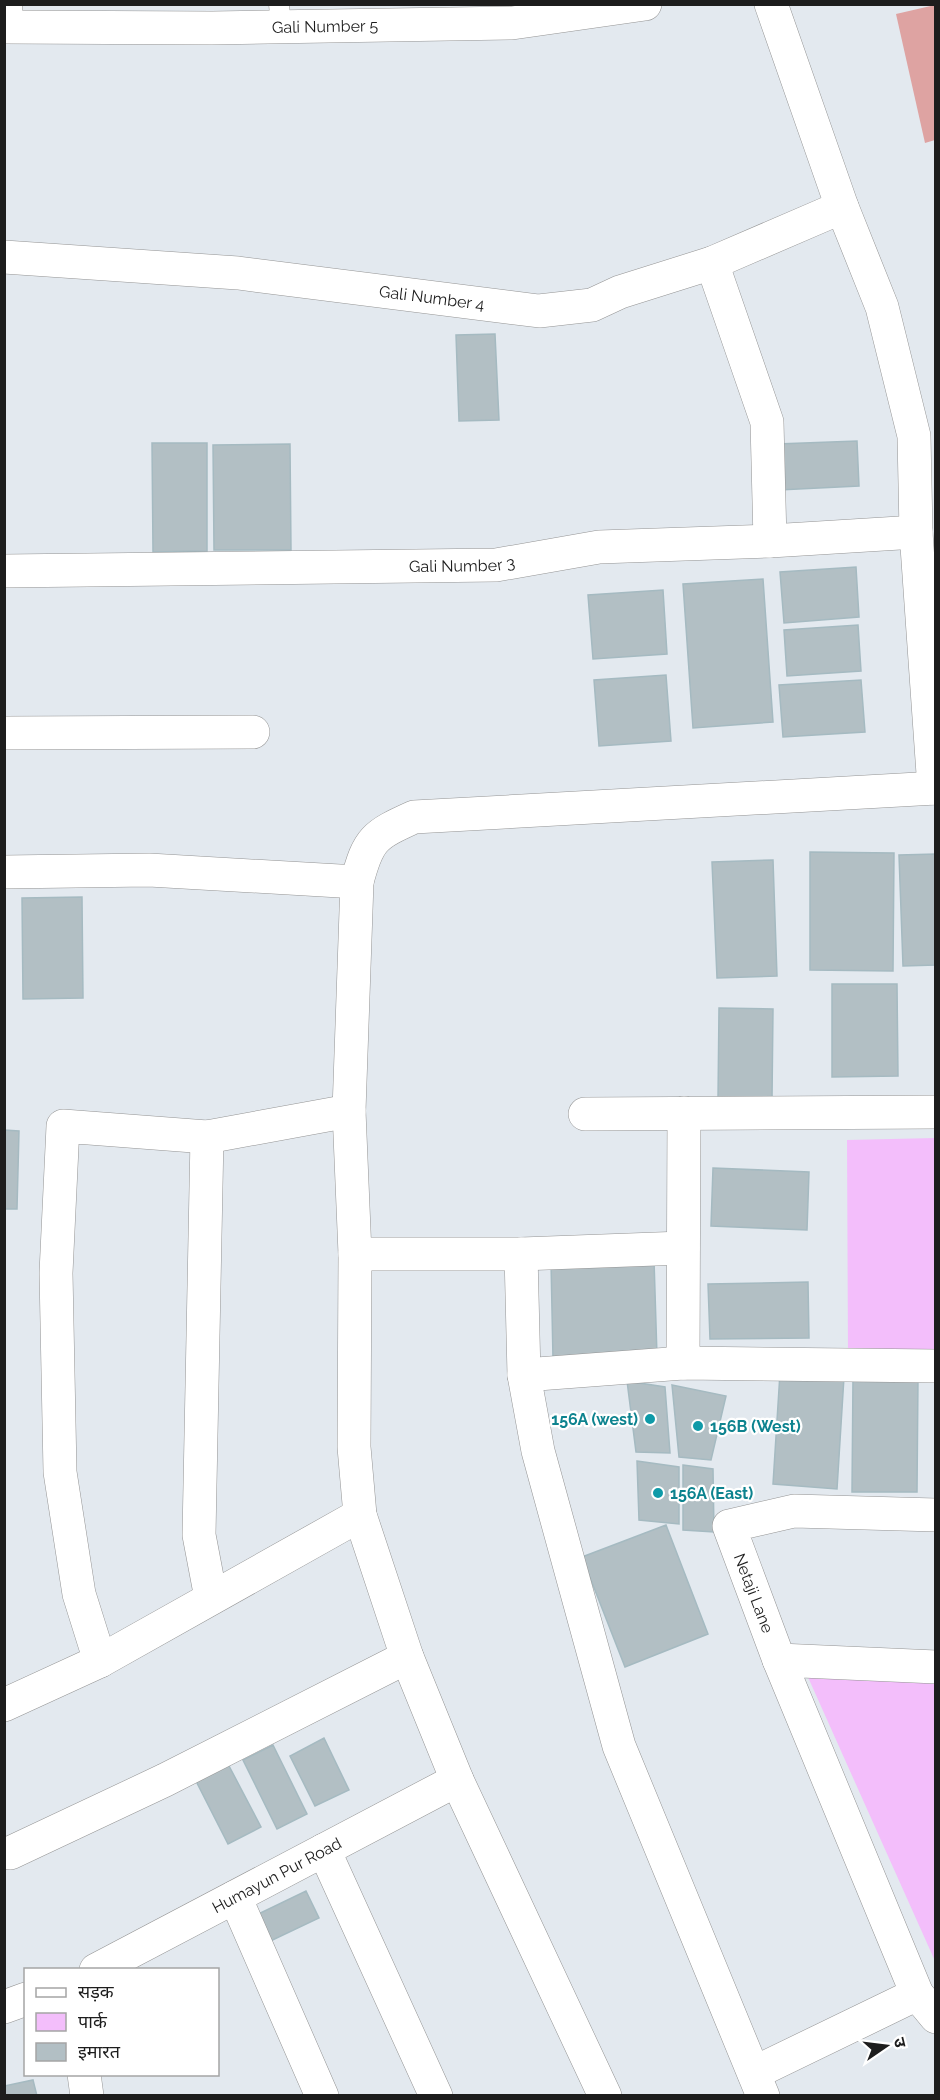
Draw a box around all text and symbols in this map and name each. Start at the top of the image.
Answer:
street label: Gali Number 5 [272,16,378,37]
street label: Gali Number 4 [378,282,486,314]
street label: Gali Number 3 [409,553,516,576]
place label: 156A (west) [551,1410,638,1429]
marker: 156A (west) [643,1412,657,1426]
place label: 156B (West) [710,1417,801,1436]
marker: 156B (West) [691,1419,705,1433]
place label: 156A (East) [670,1484,753,1503]
marker: 156A (East) [651,1486,665,1500]
street label: Netaji Lane [730,1551,777,1636]
street label: Humayun Pur Road [209,1834,345,1917]
legend [24,1968,219,2076]
text: सड़क [78,1981,115,2002]
text: पार्क [78,2011,108,2032]
north arrow [856,2016,916,2076]
text: उ [890,2036,911,2050]
text: इमारत [78,2041,121,2062]

